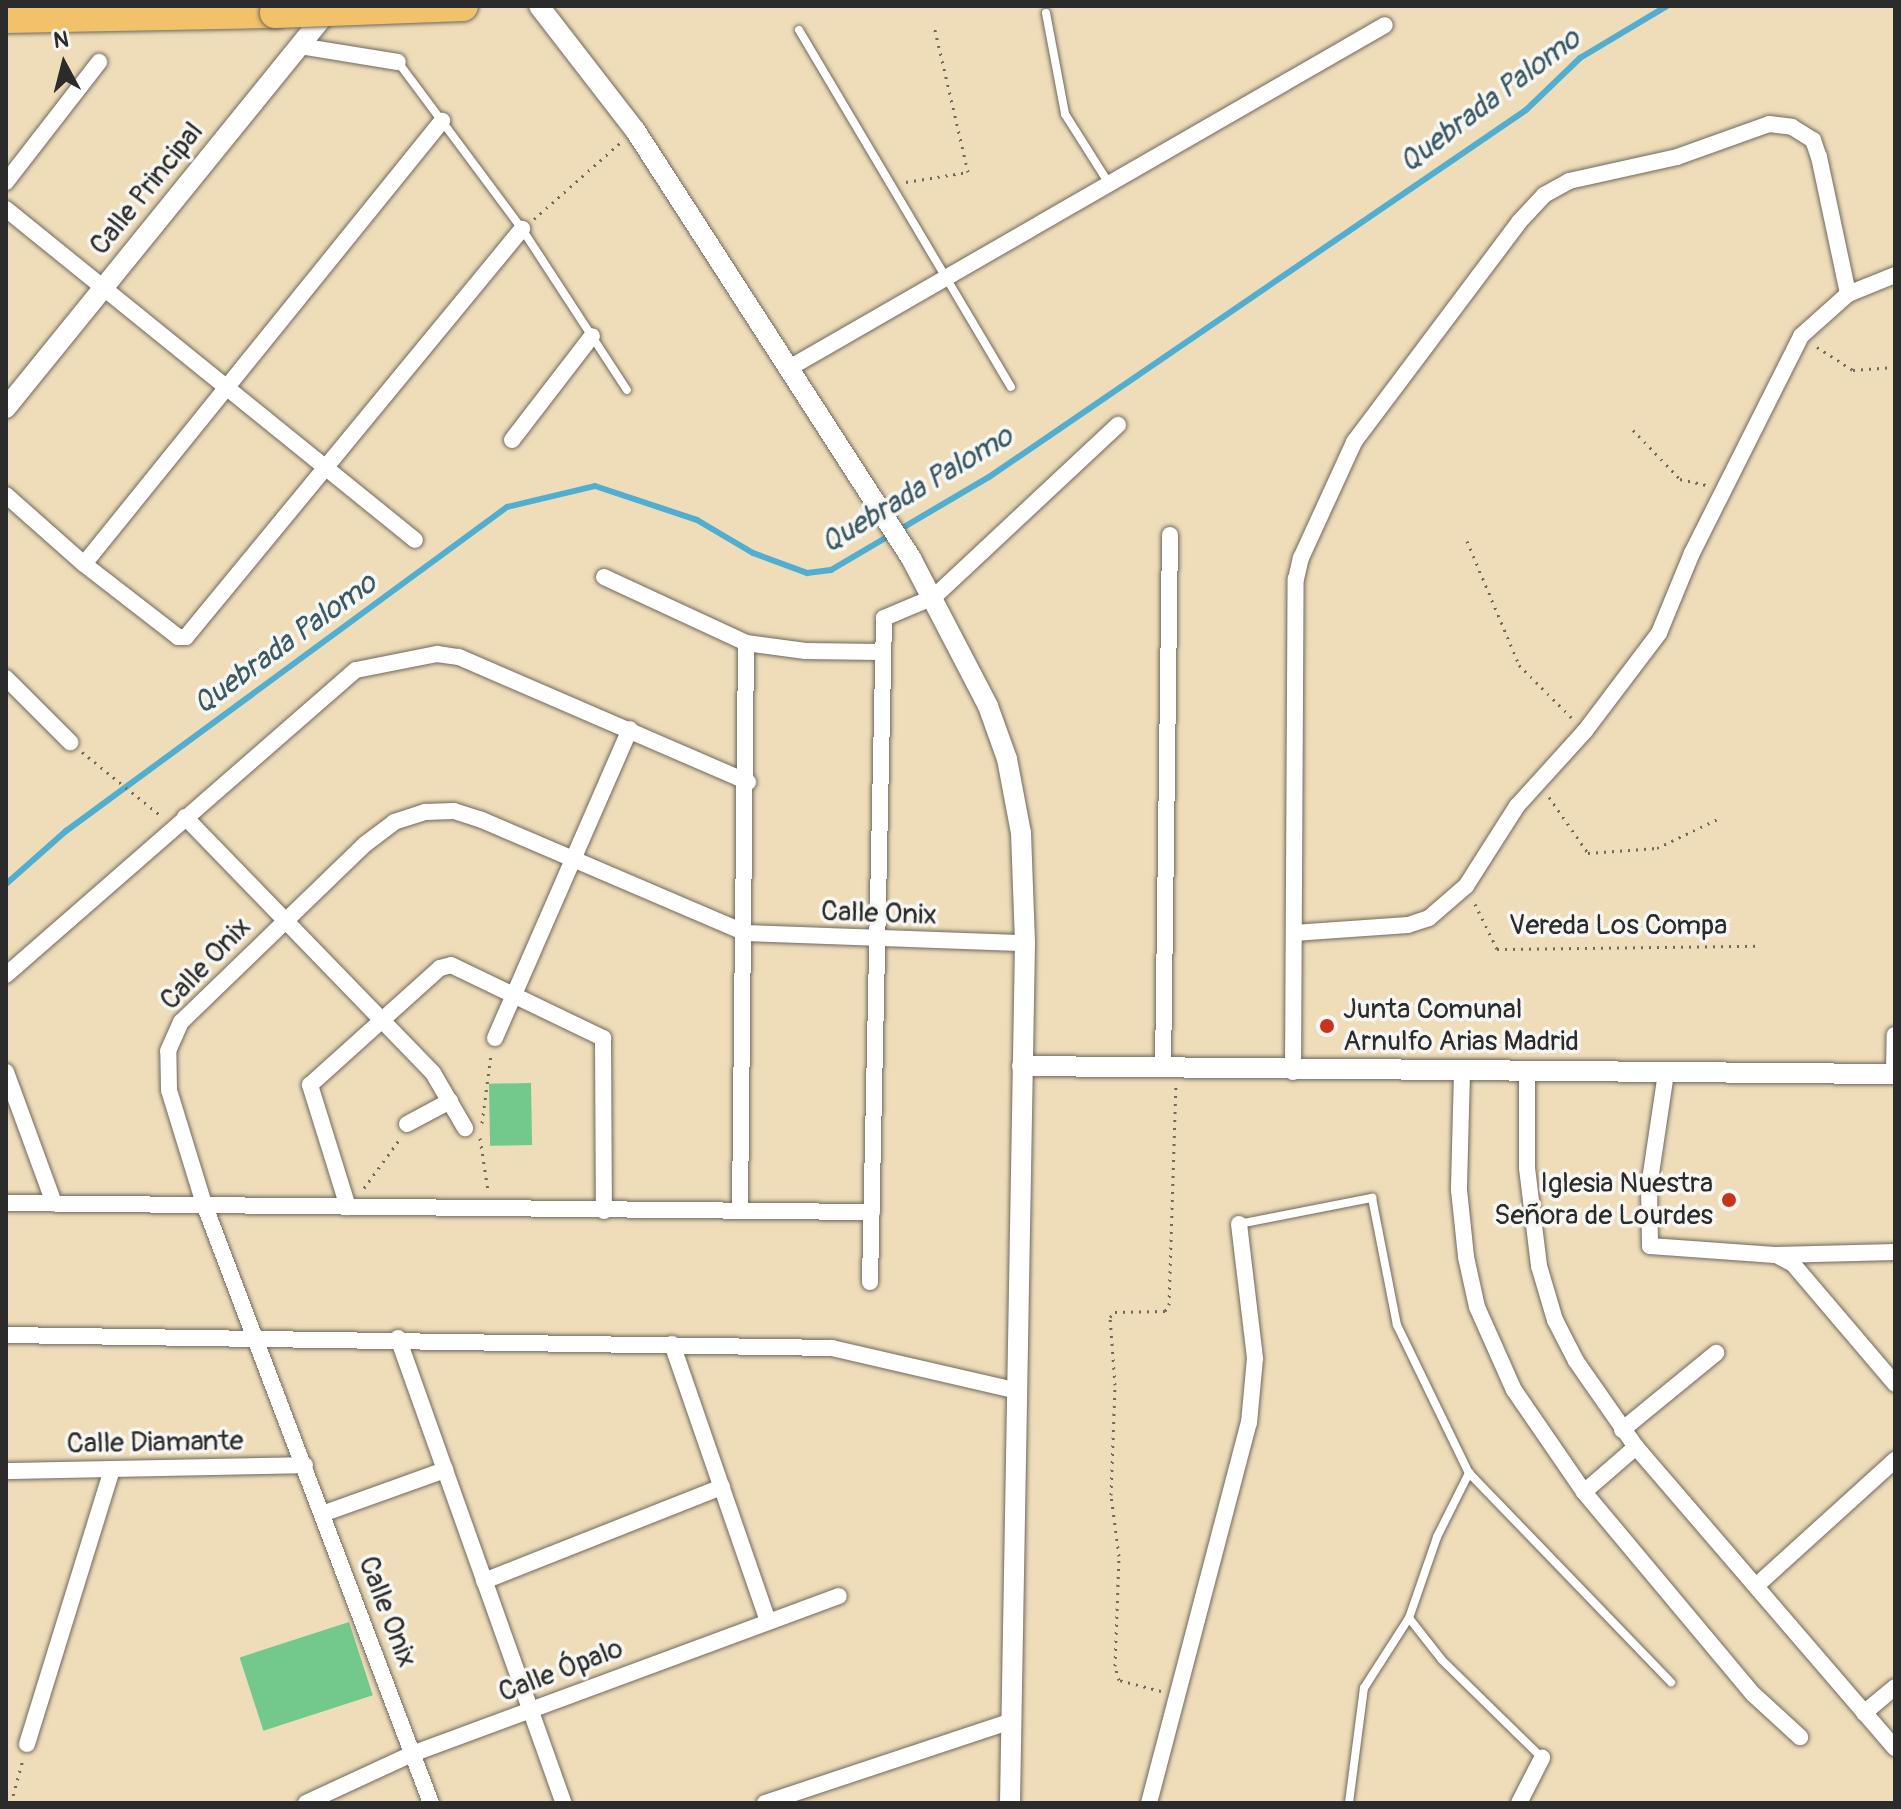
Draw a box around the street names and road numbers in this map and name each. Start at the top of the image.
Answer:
street label: Calle Principal [83,116,211,262]
street label: Calle Onix [820,895,938,933]
street label: Vereda Los Compa [1509,909,1727,943]
street label: Calle Onix [154,911,258,1017]
street label: Calle Diamante [66,1425,244,1461]
street label: Calle Onix [351,1552,423,1672]
street label: Calle Ópalo [494,1632,628,1710]

